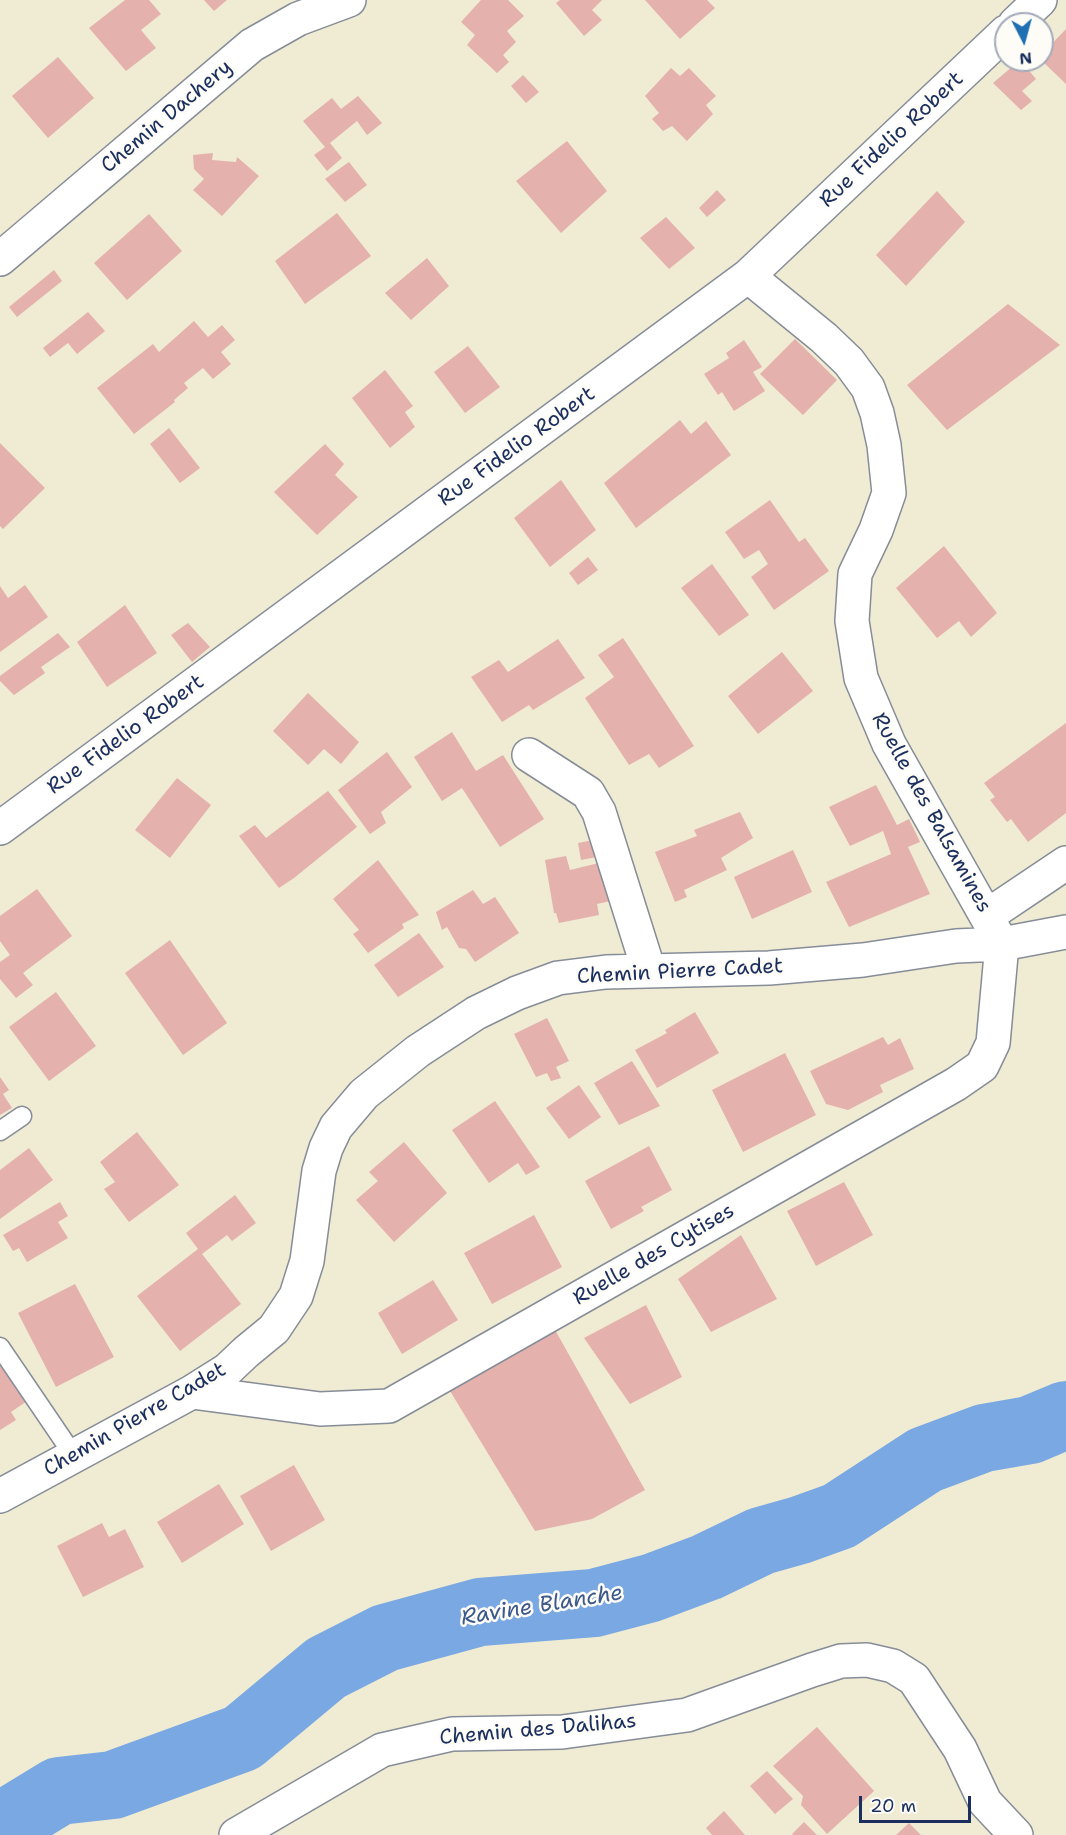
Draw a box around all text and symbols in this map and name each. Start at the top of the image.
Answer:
north arrow [994,12,1054,72]
text: N [1018,47,1033,70]
street label: Chemin Dachery [96,55,238,179]
street label: Rue Fidelio Robert [815,67,969,213]
street label: Rue Fidelio Robert [434,382,600,512]
street label: Rue Fidelio Robert [43,670,209,800]
street label: Ruelle des Balsamines [866,709,996,917]
street label: Chemin Pierre Cadet [576,954,784,990]
street label: Ruelle des Cytises [569,1199,739,1311]
street label: Chemin Pierre Cadet [39,1357,231,1483]
water label: Ravine Blanche [459,1580,625,1632]
street label: Chemin des Dalihas [439,1709,637,1751]
scale bar [862,1784,974,1822]
text: 20 m [870,1794,916,1818]

